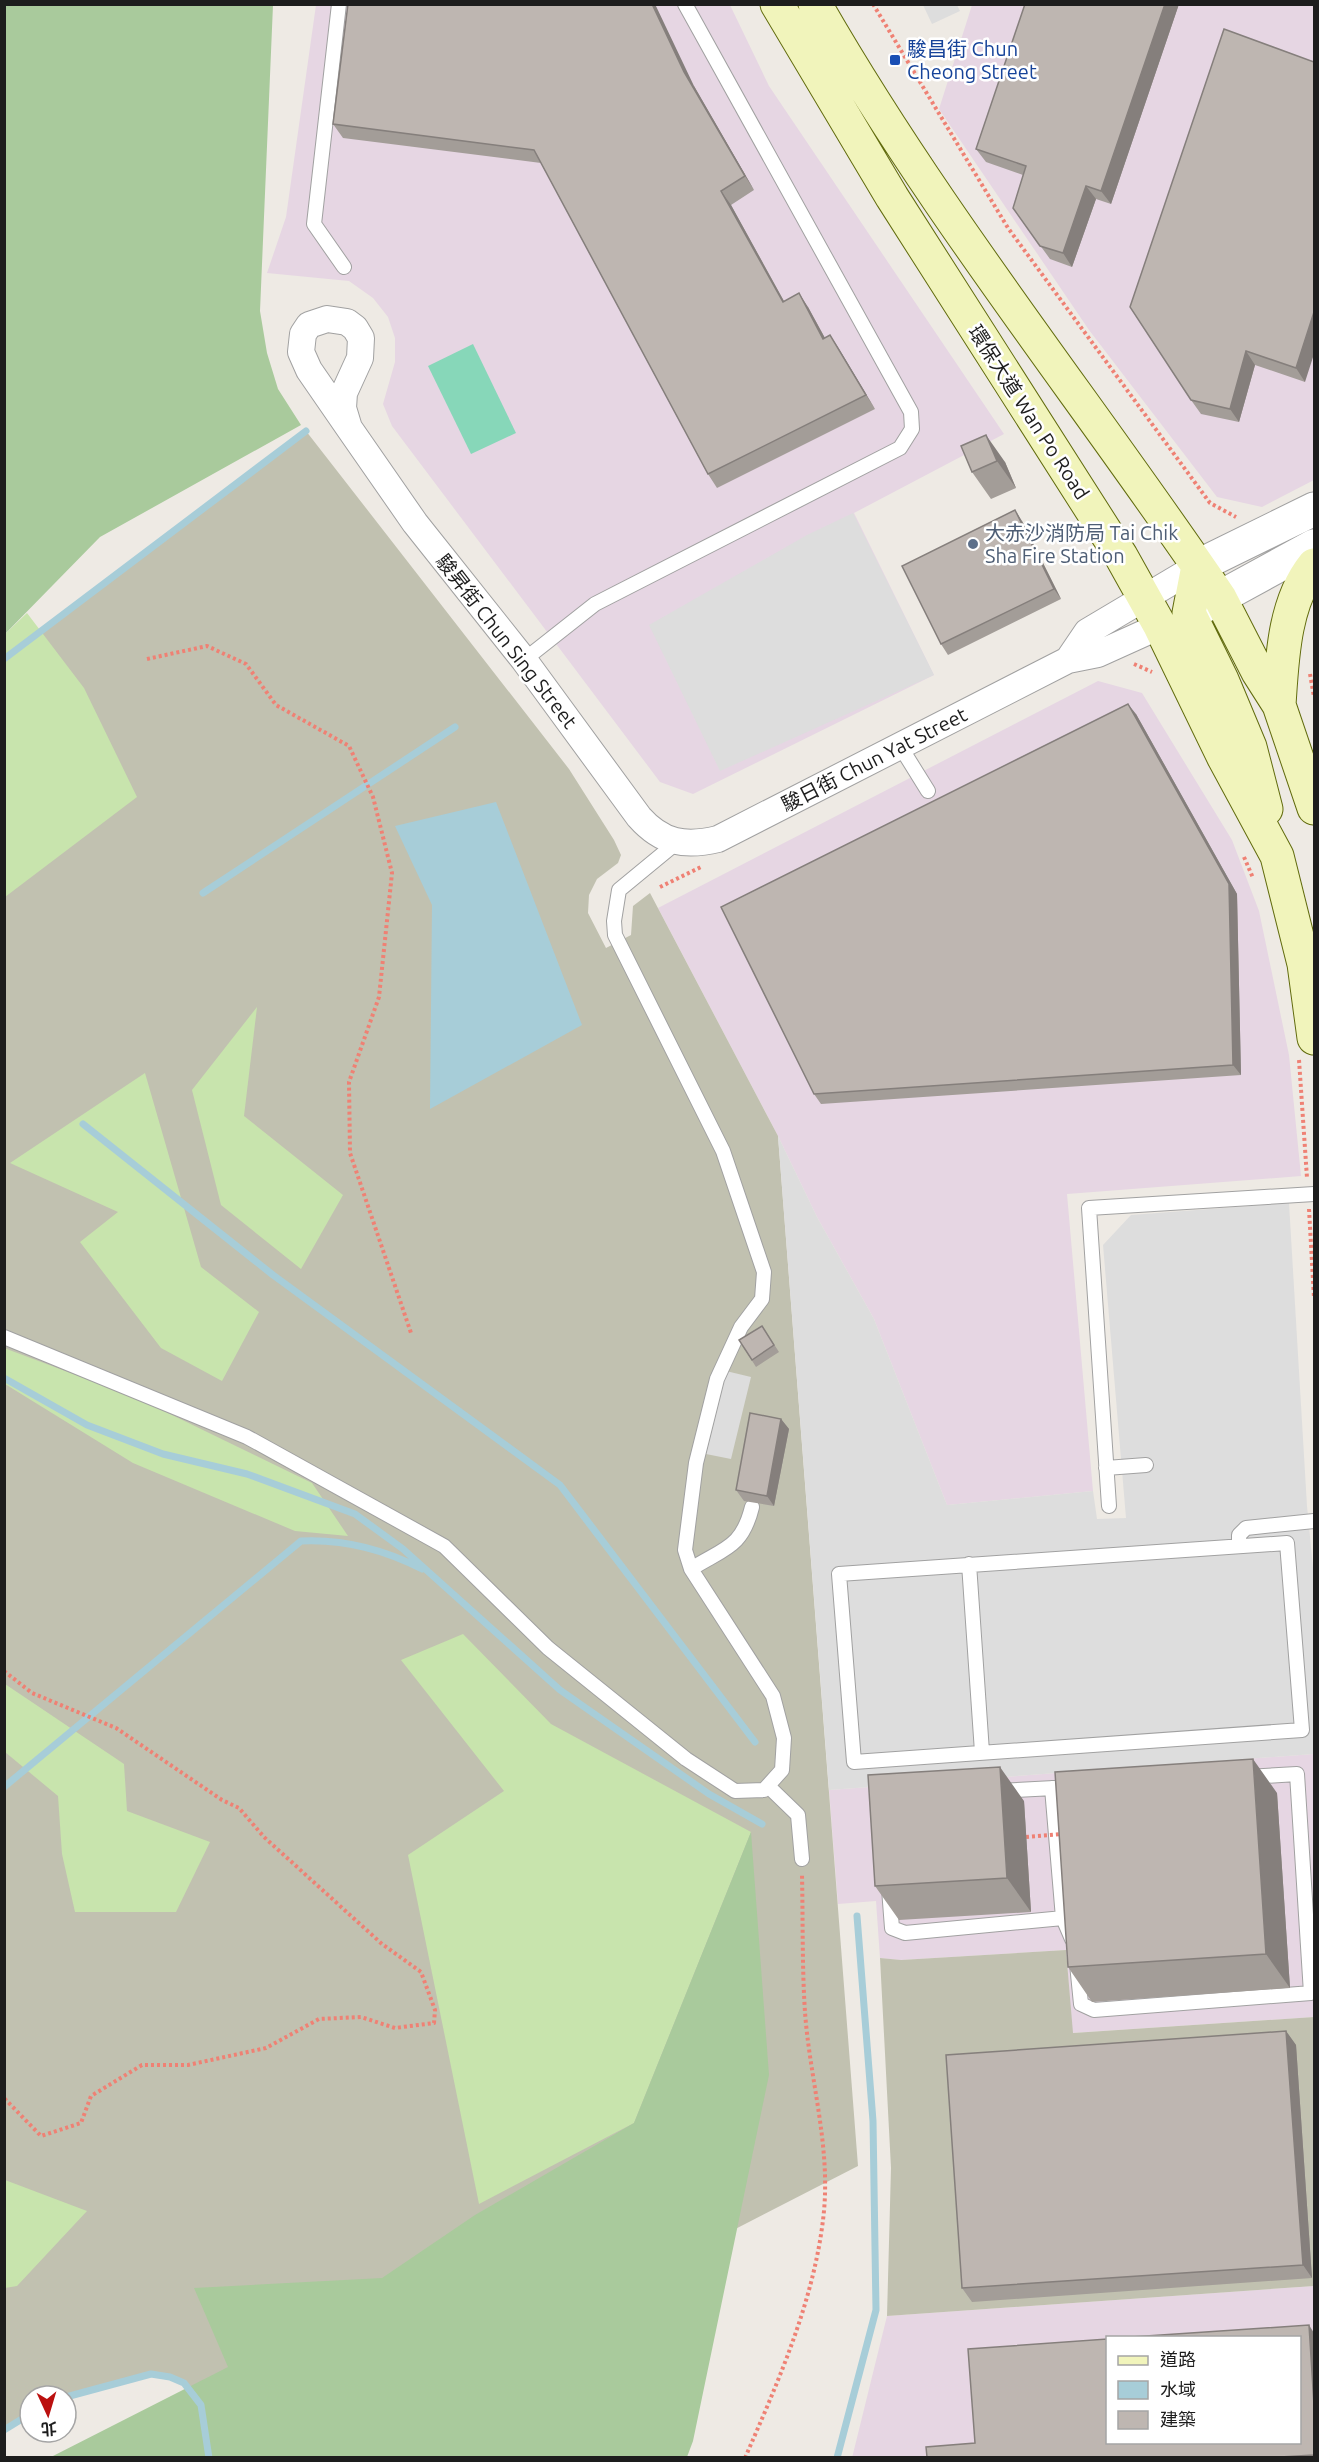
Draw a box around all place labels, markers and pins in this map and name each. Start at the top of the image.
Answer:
place label: 駿昌街 Chun Cheong Street [907,37,1037,83]
marker: 駿昌街 Chun Cheong Street [888,53,902,67]
place label: 大赤沙消防局 Tai Chik Sha Fire Station [985,521,1178,567]
marker: 大赤沙消防局 Tai Chik Sha Fire Station [966,537,980,551]

